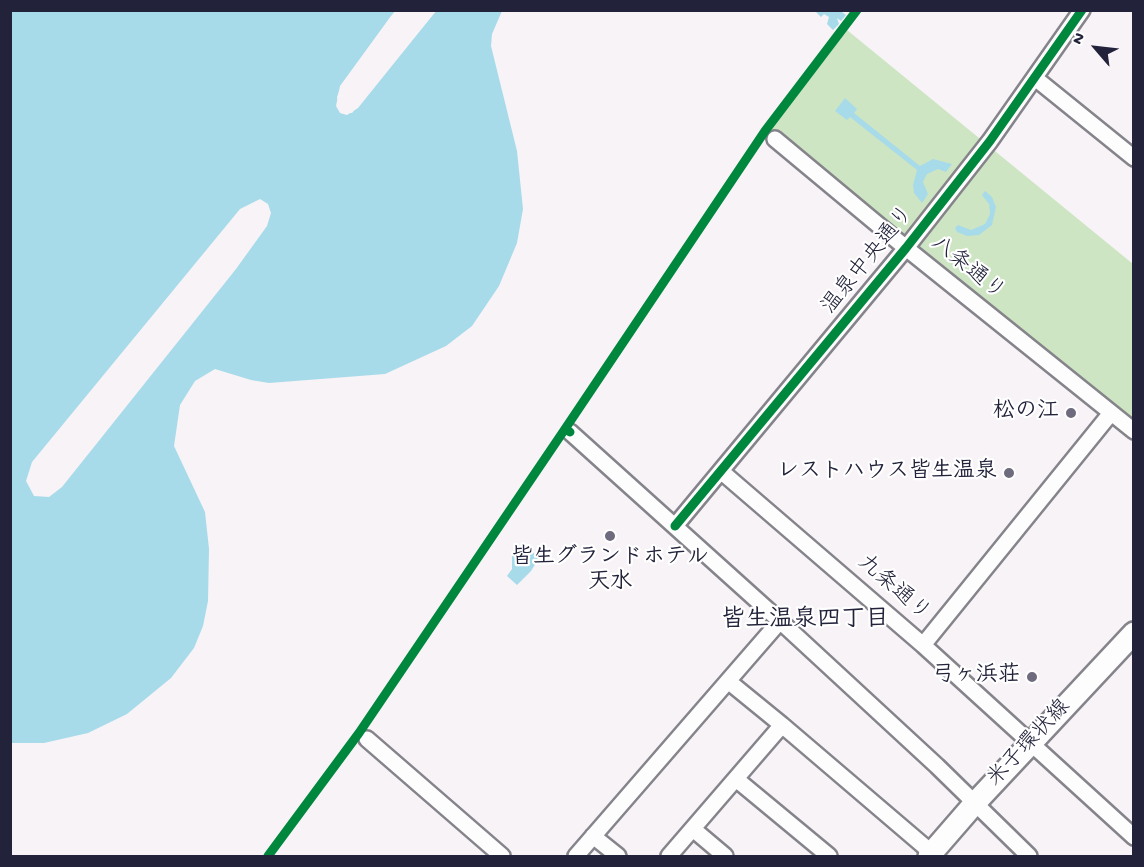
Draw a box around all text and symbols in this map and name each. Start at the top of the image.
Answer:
north arrow [1066,18,1126,78]
text: N [1069,30,1091,48]
street label: 温泉中央通り [817,201,921,321]
street label: 八条通り [924,231,1010,307]
place label: 松の江 [993,400,1059,426]
marker: 松の江 [1064,406,1078,420]
place label: レストハウス皆生温泉 [777,460,997,486]
marker: レストハウス皆生温泉 [1002,466,1016,480]
marker: 皆生グランドホテル 天水 [603,529,617,543]
place label: 皆生グランドホテル 天水 [511,546,709,598]
street label: 九条通り [851,550,935,628]
district label: 皆生温泉四丁目 [721,607,889,635]
place label: 弓ヶ浜荘 [932,664,1020,690]
marker: 弓ヶ浜荘 [1025,670,1039,684]
street label: 米子環状線 [983,695,1077,793]

